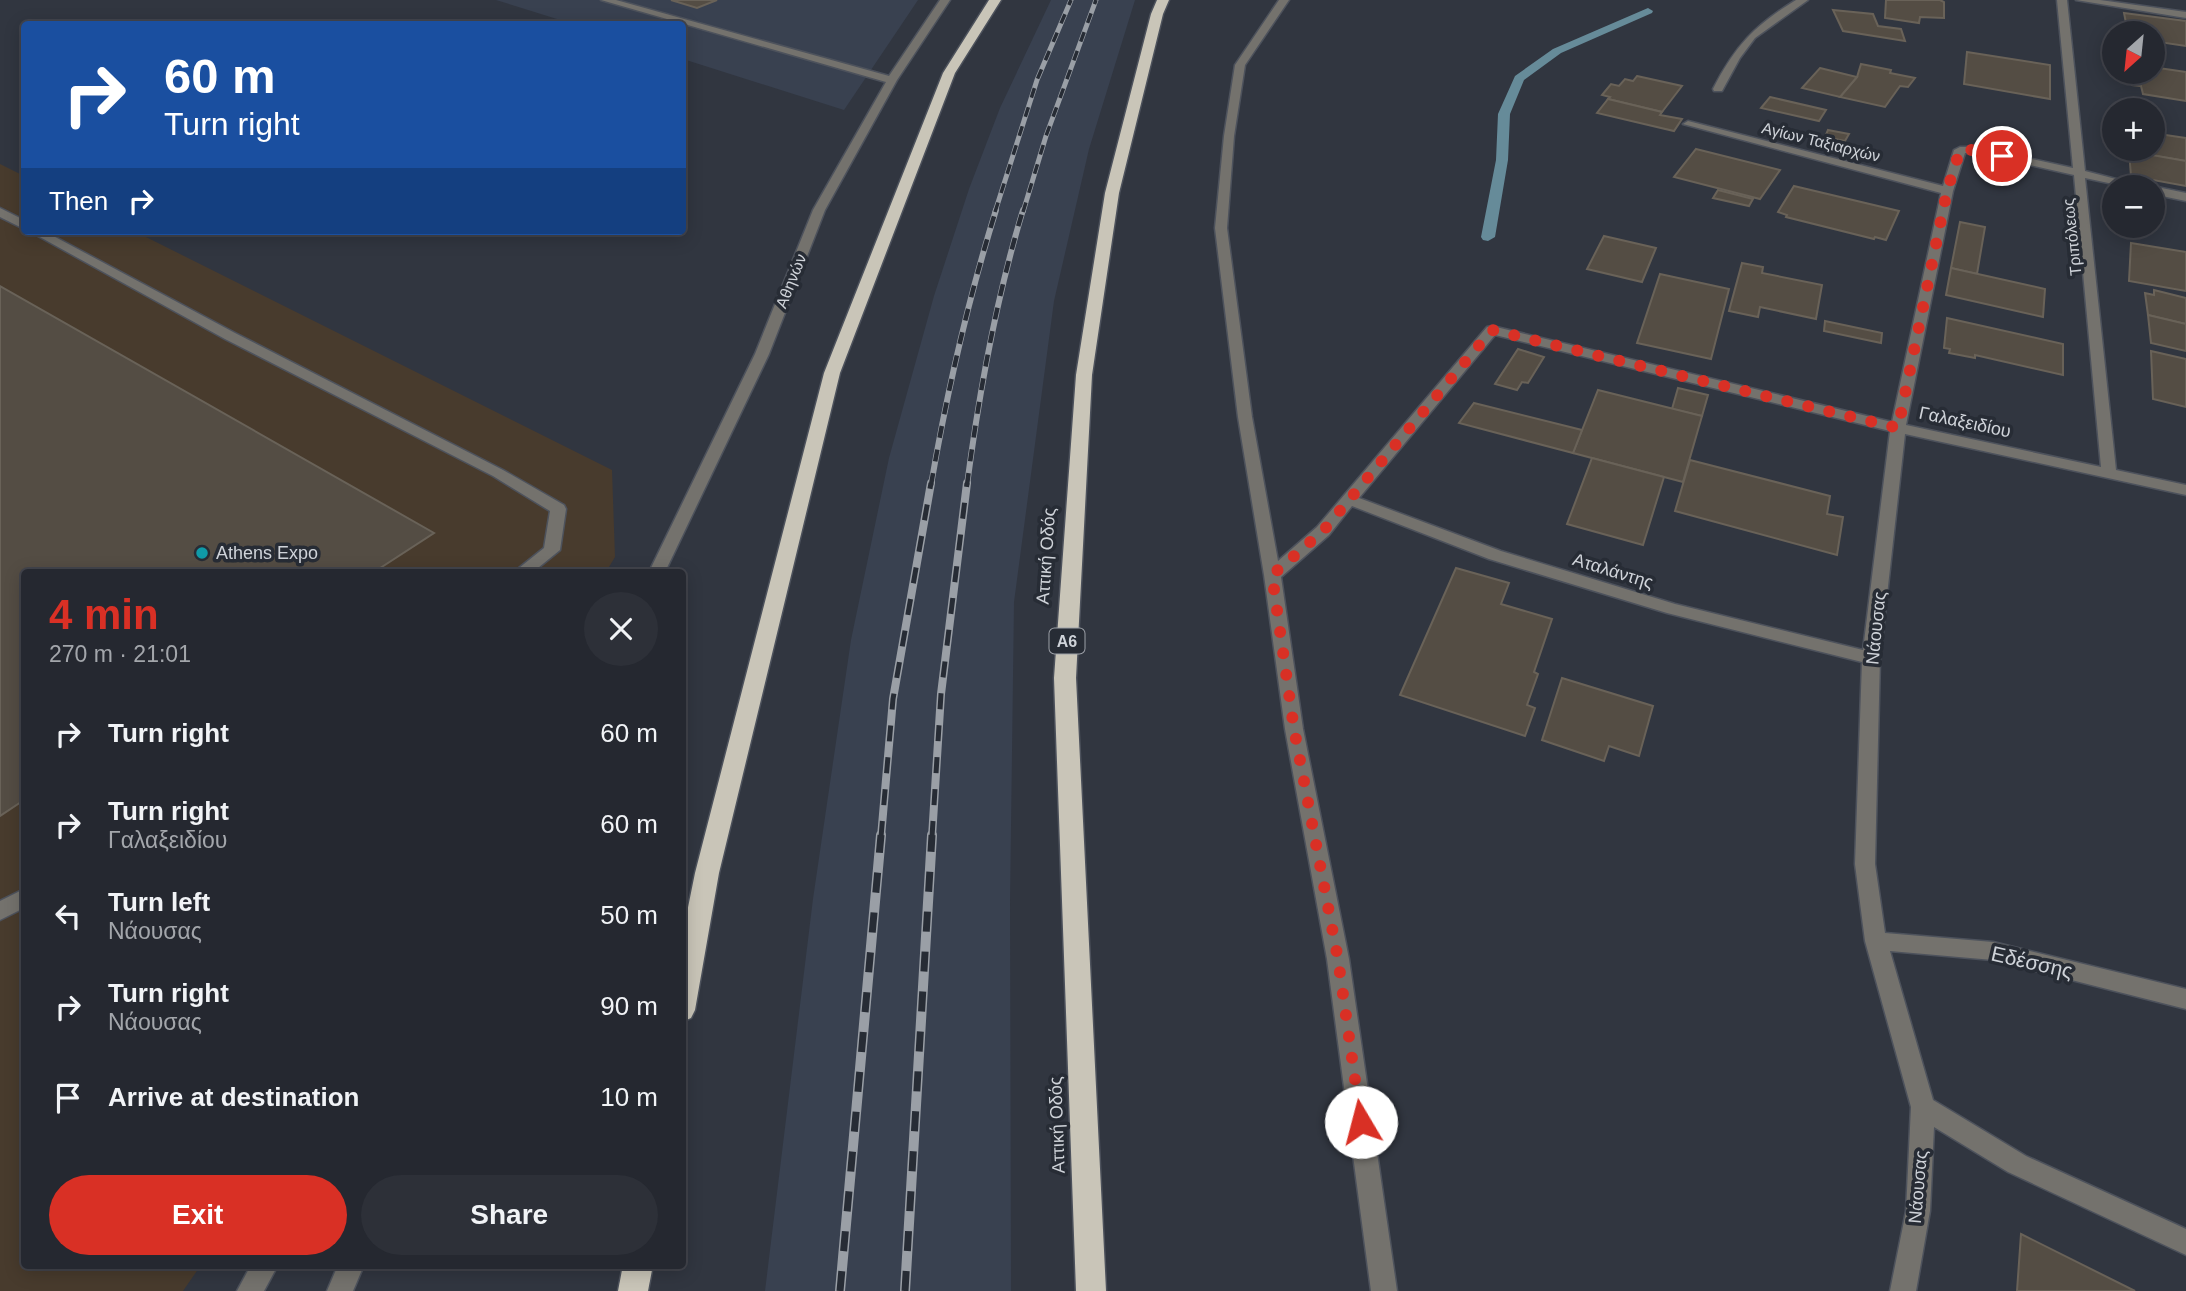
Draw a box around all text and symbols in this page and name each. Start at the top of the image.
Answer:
north arrow [2102,21,2165,84]
map controls [2102,21,2165,238]
icon: right [49,49,140,140]
text: 60 m [164,49,276,103]
button: + [2102,98,2165,161]
text: Turn right [164,106,300,142]
street label: Αγίων Ταξιαρχών [1760,119,1882,166]
pin [1972,126,2032,186]
icon: arrive [1983,137,2021,175]
button: − [2102,175,2165,238]
icon: right [122,182,160,220]
text: Then [49,186,108,216]
street label: Τριπόλεως [2059,197,2084,276]
street label: Αθηνών [772,251,810,311]
street label: Γαλαξειδίου [1917,403,2013,441]
street label: Αττική Οδός [1033,507,1059,605]
place label: Athens Expo [216,543,318,563]
marker: Athens Expo [194,545,210,561]
street label: Αταλάντης [1570,549,1656,593]
street label: Νάουσας [1862,590,1890,666]
text: 4 min [49,591,159,638]
button: close [584,592,658,666]
road number: Α6 [1050,628,1084,654]
text: 270 m · 21:01 [49,641,191,667]
icon: right [49,715,87,753]
text: Turn right [108,718,229,748]
text: 60 m [600,718,658,748]
text: Turn right [108,796,229,826]
icon: right [49,806,87,844]
text: 60 m [600,809,658,839]
text: Γαλαξειδίου [108,827,227,853]
text: Turn left [108,887,210,917]
icon: left [49,897,87,935]
text: 50 m [600,900,658,930]
text: Νάουσας [108,918,202,944]
street label: Εδέσσης [1989,941,2075,983]
text: Turn right [108,978,229,1008]
icon: right [49,988,87,1026]
text: 90 m [600,991,658,1021]
text: Νάουσας [108,1009,202,1035]
street label: Αττική Οδός [1045,1076,1069,1174]
icon: arrive [49,1079,87,1117]
text: Arrive at destination [108,1082,359,1112]
text: 10 m [600,1082,658,1112]
position arrow [1324,1085,1398,1159]
street label: Νάουσας [1905,1149,1931,1224]
button: Exit [49,1175,347,1255]
button: Share [361,1175,658,1255]

